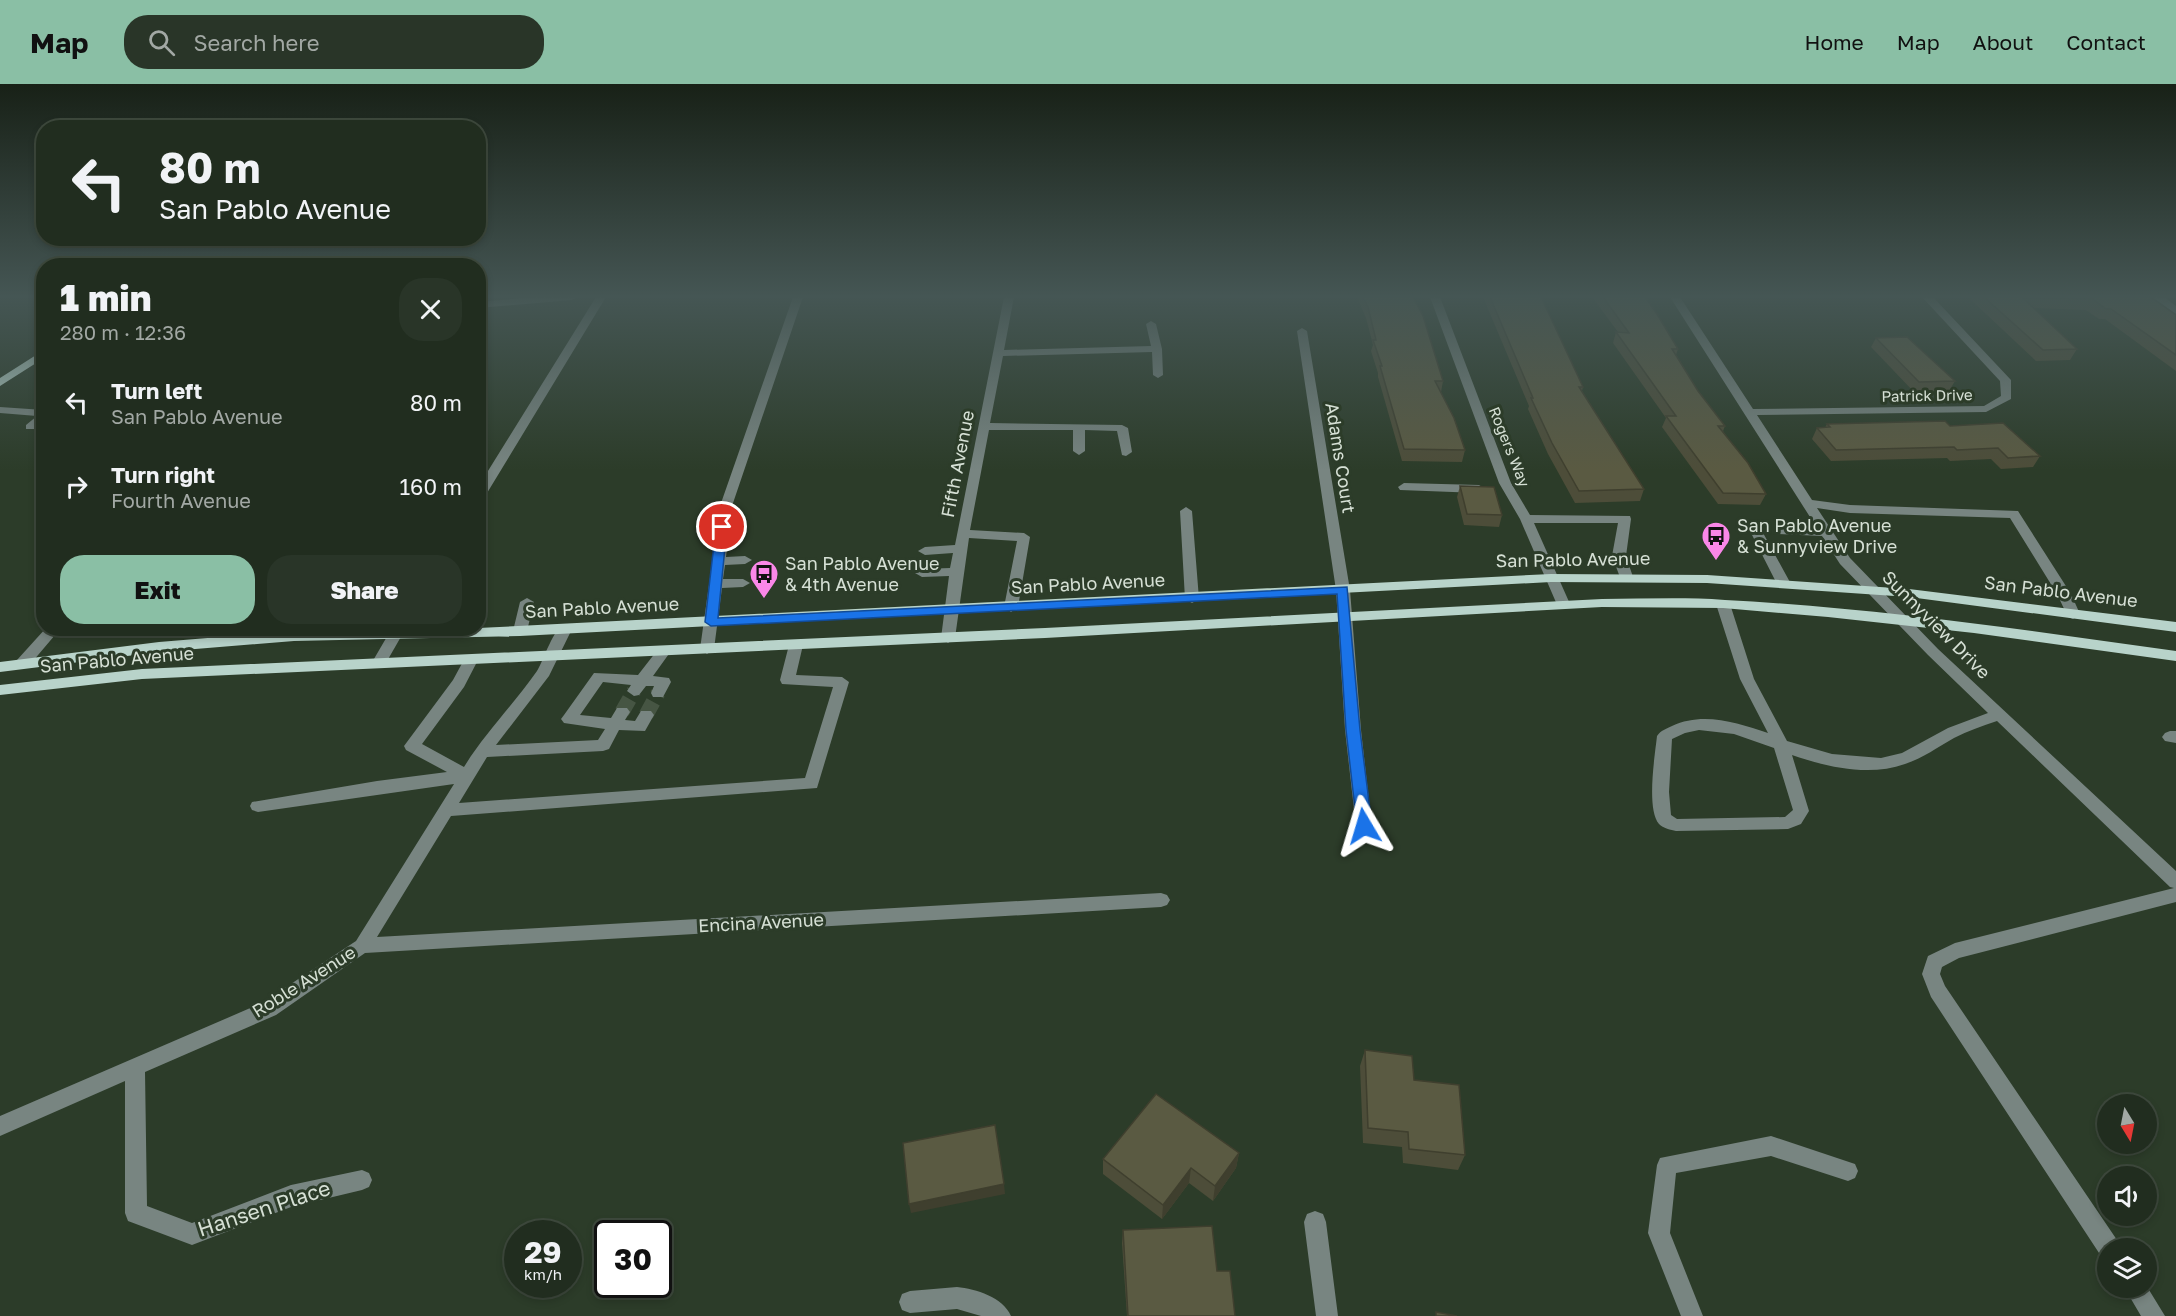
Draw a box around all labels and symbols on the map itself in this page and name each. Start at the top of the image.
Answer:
street label: Patrick Drive [1881,385,1973,405]
street label: Adams Court [1321,401,1361,515]
street label: Rogers Way [1486,404,1534,490]
street label: Fifth Avenue [936,408,978,519]
pin [696,501,747,552]
place label: San Pablo Avenue & Sunnyview Drive [1737,514,1897,557]
bus stop icon: San Pablo Avenue & Sunnyview Drive [1700,520,1732,562]
street label: San Pablo Avenue [1496,547,1650,571]
place label: San Pablo Avenue & 4th Avenue [785,552,940,595]
bus stop icon: San Pablo Avenue & 4th Avenue [748,558,780,600]
street label: Sunnyview Drive [1878,566,1995,683]
street label: San Pablo Avenue [1010,568,1166,598]
street label: San Pablo Avenue [1983,571,2139,611]
street label: San Pablo Avenue [524,592,680,622]
street label: San Pablo Avenue [39,641,195,677]
position arrow [1332,794,1396,858]
street label: Encina Avenue [697,908,824,936]
street label: Roble Avenue [248,941,359,1022]
north arrow [2097,1094,2157,1154]
street label: Hansen Place [194,1174,333,1242]
speed limit sign: 30 [594,1220,672,1298]

